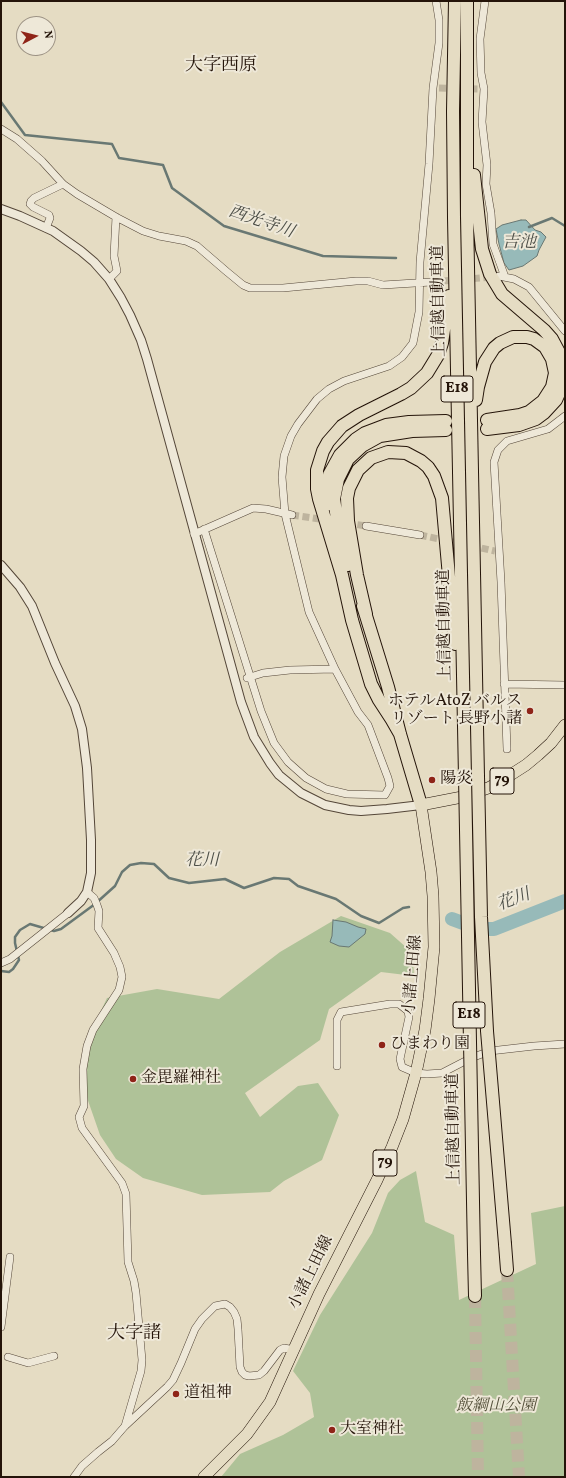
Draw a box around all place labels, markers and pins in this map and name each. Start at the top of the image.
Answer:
place label: ホテルAtoZ バルス リゾート 長野小諸 [388,692,522,730]
marker: ホテルAtoZ バルス リゾート 長野小諸 [525,706,535,716]
place label: 陽炎 [440,770,472,790]
marker: 陽炎 [427,775,437,785]
place label: ひまわり園 [390,1035,470,1055]
marker: ひまわり園 [377,1040,387,1050]
place label: 金毘羅神社 [141,1069,221,1089]
marker: 金毘羅神社 [128,1074,138,1084]
place label: 道祖神 [184,1384,232,1404]
marker: 道祖神 [171,1389,181,1399]
place label: 大室神社 [340,1420,404,1440]
marker: 大室神社 [327,1425,337,1435]

